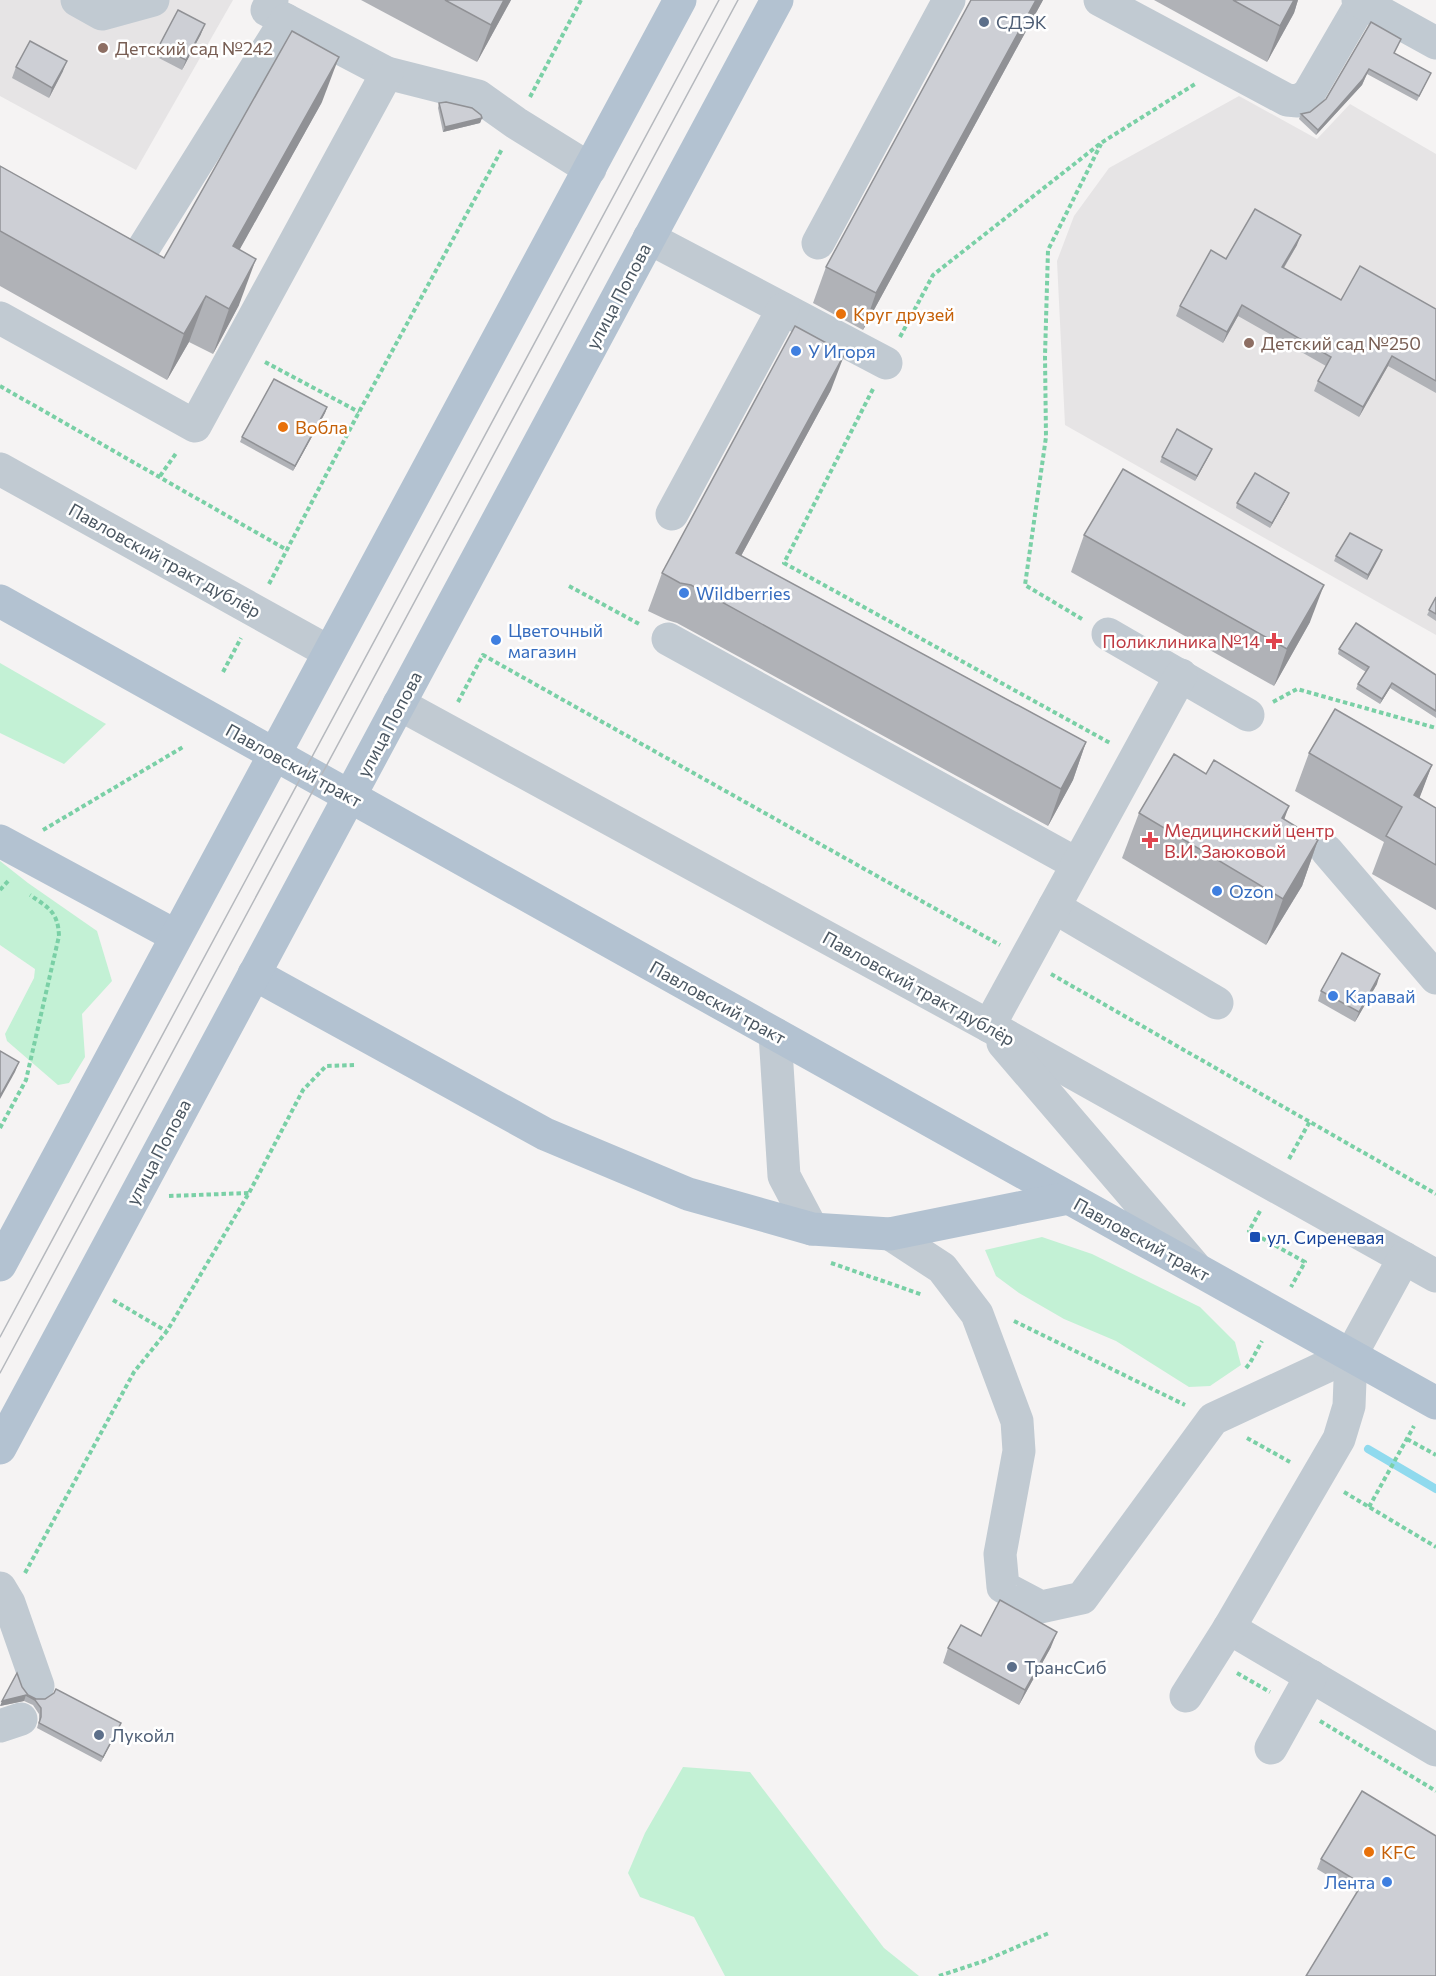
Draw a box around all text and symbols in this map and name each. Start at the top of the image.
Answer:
place label: СДЭК [996,11,1047,33]
marker: СДЭК [977,15,991,29]
place label: Детский сад №242 [115,37,273,59]
marker: Детский сад №242 [96,41,110,55]
street label: улица Попова [581,239,655,353]
place label: Круг друзей [853,303,955,325]
marker: Круг друзей [834,307,848,321]
place label: Детский сад №250 [1261,332,1421,354]
marker: Детский сад №250 [1242,336,1256,350]
place label: У Игоря [808,340,876,362]
marker: У Игоря [789,344,803,358]
place label: Вобла [295,416,348,438]
marker: Вобла [276,420,290,434]
street label: Павловский тракт дублёр [65,498,265,622]
place label: Wildberries [696,582,791,604]
marker: Wildberries [677,586,691,600]
place label: Цветочный магазин [508,619,603,662]
place label: Поликлиника №14 [1102,630,1260,652]
marker: Поликлиника №14 [1265,632,1283,650]
marker: Цветочный магазин [489,633,503,647]
street label: улица Попова [352,667,426,781]
street label: Павловский тракт [222,719,366,812]
place label: Медицинский центр В.И. Заюковой [1164,819,1334,862]
marker: Медицинский центр В.И. Заюковой [1141,831,1159,849]
place label: Ozon [1229,880,1274,902]
marker: Ozon [1210,884,1224,898]
street label: Павловский тракт дублёр [819,926,1019,1050]
street label: Павловский тракт [646,956,790,1049]
place label: Каравай [1345,985,1415,1007]
marker: Каравай [1326,989,1340,1003]
street label: улица Попова [121,1095,195,1209]
street label: Павловский тракт [1070,1193,1214,1286]
place label: ул. Сиреневая [1267,1226,1385,1248]
marker: ул. Сиреневая [1248,1230,1262,1244]
place label: ТрансСиб [1024,1656,1107,1678]
marker: ТрансСиб [1005,1660,1019,1674]
place label: Лукойл [111,1724,175,1746]
marker: Лукойл [92,1728,106,1742]
place label: KFC [1381,1841,1416,1863]
marker: KFC [1362,1845,1376,1859]
place label: Лента [1324,1871,1375,1893]
marker: Лента [1380,1875,1394,1889]

